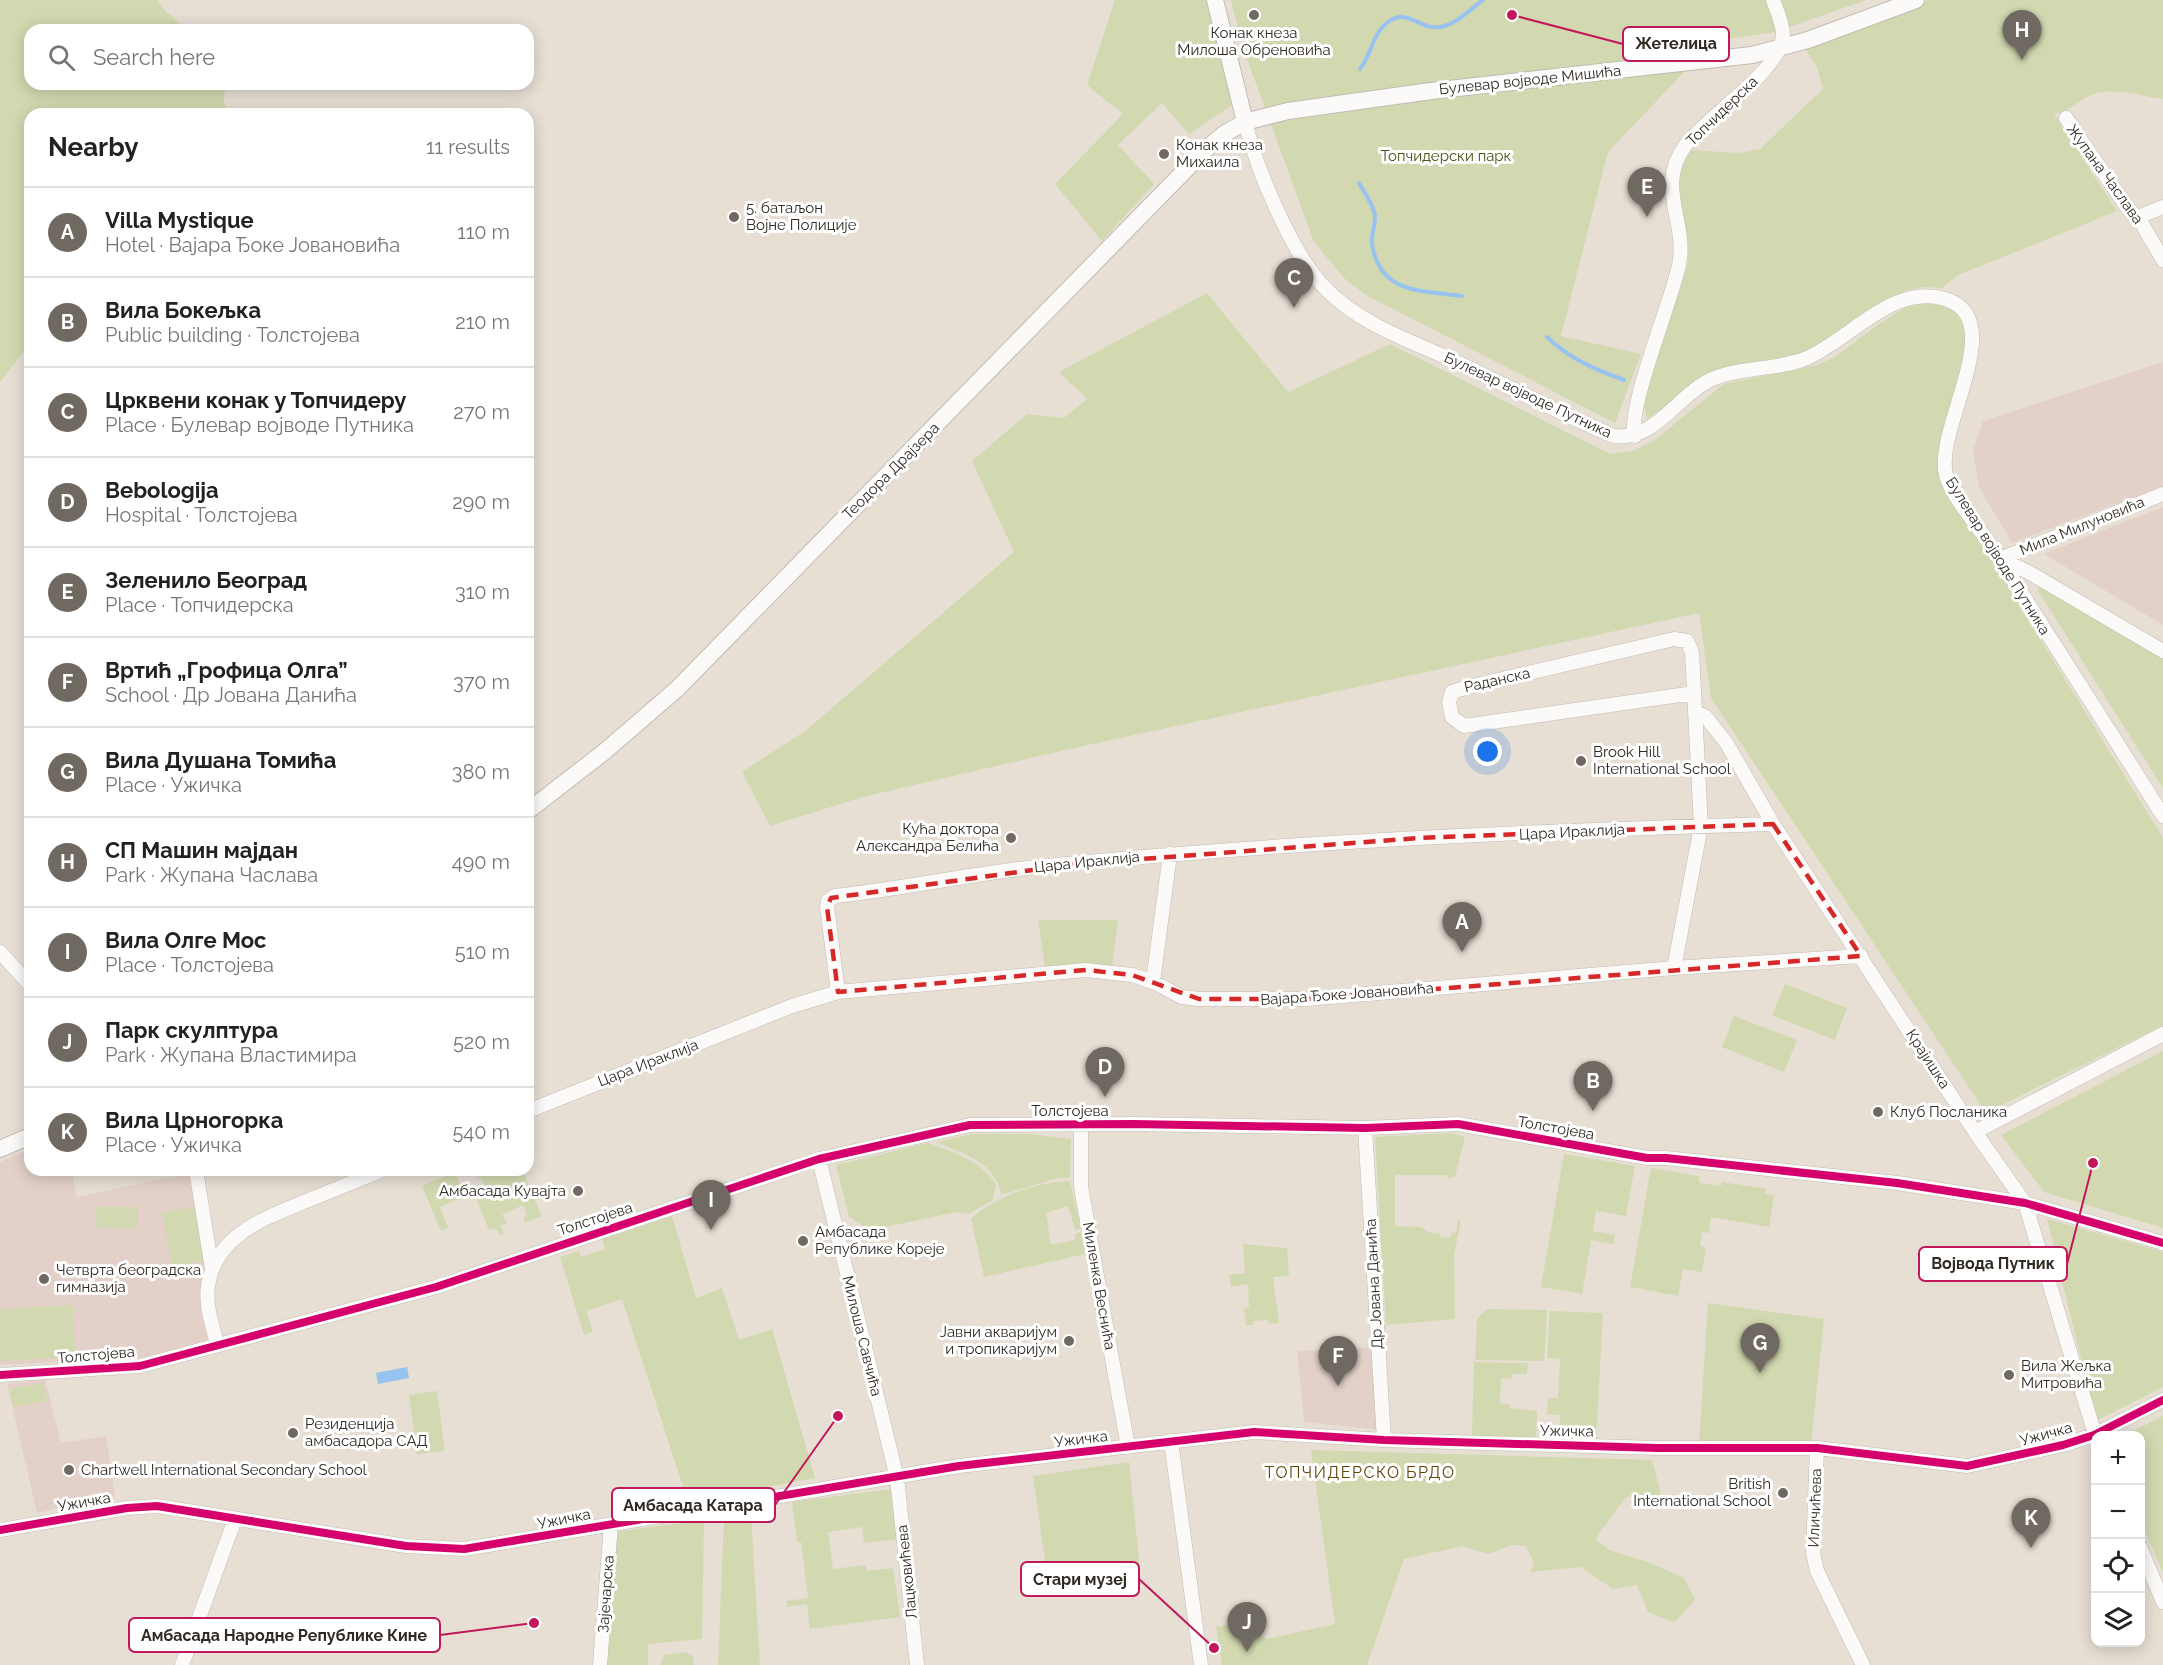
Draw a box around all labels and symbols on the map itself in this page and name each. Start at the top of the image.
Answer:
marker: Конак кнеза Милоша Обреновића [1247,8,1261,22]
pin: H [2002,10,2042,60]
place label: Конак кнеза Милоша Обреновића [1177,24,1331,59]
callout: Жетелица [1623,27,1729,61]
text: Жетелица [1635,34,1717,53]
street label: Булевар војводе Мишића [1438,61,1622,99]
street label: Топчидерска [1682,72,1762,150]
street label: Жупана Часлава [2063,121,2147,227]
place label: Конак кнеза Михаила [1176,136,1263,171]
marker: Конак кнеза Михаила [1157,147,1171,161]
park label: Топчидерски парк [1381,147,1512,165]
pin: E [1628,168,1666,217]
place label: 5. батаљон Војне Полиције [746,199,857,234]
marker: 5. батаљон Војне Полиције [727,210,741,224]
pin: C [1274,258,1314,308]
street label: Булевар војводе Путника [1441,348,1615,442]
street label: Теодора Драјзера [839,419,943,523]
street label: Булевар војводе Путника [1942,474,2054,638]
street label: Мила Милуновића [2017,493,2147,559]
street label: Раданска [1462,664,1532,696]
your location [1473,737,1502,766]
place label: Brook Hill International School [1593,743,1732,778]
marker: Brook Hill International School [1574,754,1588,768]
place label: Кућа доктора Александра Белића [856,820,999,855]
street label: Цара Ираклија [1519,820,1625,844]
marker: Кућа доктора Александра Белића [1004,831,1018,845]
street label: Цара Ираклија [1033,848,1141,876]
pin: A [1442,902,1482,952]
street label: Вајара Ђоке Јовановића [1260,979,1434,1009]
street label: Крајишка [1902,1026,1954,1092]
street label: Цара Ираклија [595,1036,701,1090]
pin: D [1086,1048,1124,1097]
pin: B [1574,1062,1612,1111]
street label: Толстојева [1031,1102,1109,1120]
place label: Клуб Посланика [1890,1103,2007,1121]
marker: Клуб Посланика [1871,1105,1885,1119]
street label: Толстојева [1516,1112,1596,1144]
pin: I [692,1180,730,1230]
place label: Амбасада Кувајта [439,1182,566,1200]
marker: Амбасада Кувајта [571,1184,585,1198]
street label: Толстојева [555,1198,635,1240]
street label: Др Јована Данића [1362,1218,1386,1350]
street label: Миленка Веснића [1079,1221,1119,1351]
place label: Амбасада Републике Кореје [815,1223,945,1258]
marker: Амбасада Републике Кореје [796,1234,810,1248]
callout: Војвода Путник [1919,1247,2067,1281]
text: Војвода Путник [1931,1254,2055,1273]
place label: Четврта београдска гимназија [56,1261,201,1296]
marker: Четврта београдска гимназија [37,1272,51,1286]
street label: Милоша Савчића [838,1274,886,1398]
place label: Јавни акваријум и тропикаријум [940,1323,1057,1358]
pin: G [1740,1324,1780,1373]
marker: Јавни акваријум и тропикаријум [1062,1334,1076,1348]
pin: F [1318,1336,1358,1386]
street label: Толстојева [57,1343,135,1367]
place label: Вила Жељка Митровића [2021,1357,2112,1392]
marker: Вила Жељка Митровића [2002,1368,2016,1382]
place label: Резиденција амбасадора САД [305,1415,428,1450]
street label: Ужичка [2018,1418,2074,1450]
street label: Ужичка [1540,1422,1594,1440]
marker: Резиденција амбасадора САД [286,1426,300,1440]
street label: Ужичка [1053,1427,1109,1451]
place label: Chartwell International Secondary School [81,1461,368,1479]
marker: Chartwell International Secondary School [62,1463,76,1477]
district label: ТОПЧИДЕРСКО БРДО [1265,1463,1455,1482]
street label: Иличићева [1805,1468,1825,1548]
place label: British International School [1633,1475,1772,1510]
marker: British International School [1776,1486,1790,1500]
street label: Ужичка [56,1488,112,1516]
callout: Амбасада Катара [612,1488,775,1522]
text: Амбасада Катара [623,1496,763,1515]
pin: K [2012,1498,2050,1548]
street label: Ужичка [536,1505,592,1533]
street label: Лацковићева [893,1524,921,1620]
street label: Зајечарска [594,1555,618,1633]
callout: Стари музеј [1021,1562,1139,1596]
text: Стари музеј [1033,1570,1127,1589]
pin: J [1228,1602,1266,1652]
callout: Амбасада Народне Републике Кине [129,1618,440,1652]
text: Амбасада Народне Републике Кине [141,1626,427,1645]

